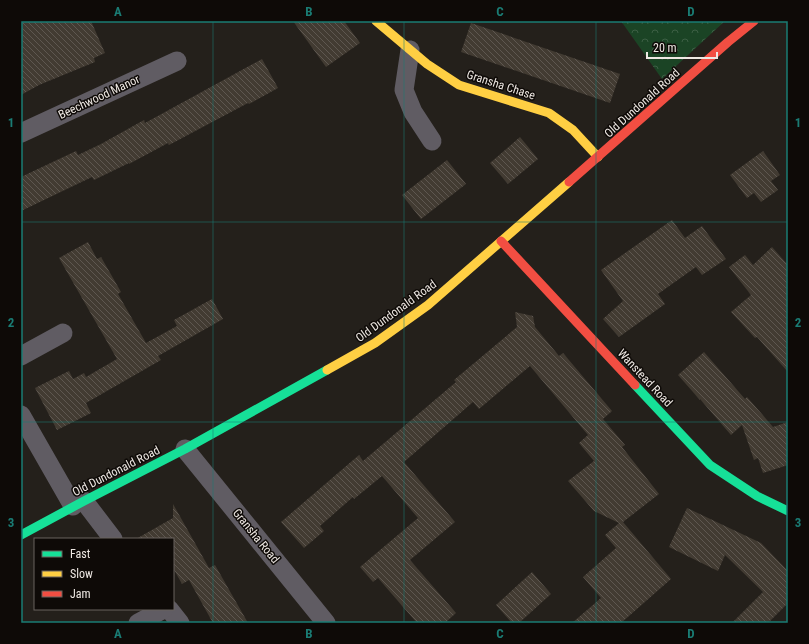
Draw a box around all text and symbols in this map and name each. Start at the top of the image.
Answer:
text: A [114,4,122,19]
text: B [305,4,313,19]
text: C [496,4,504,19]
text: D [687,4,695,19]
scale bar [647,34,717,60]
text: 20 m [653,41,677,55]
street label: Old Dundonald Road [602,66,682,140]
street label: Gransha Chase [465,67,537,103]
street label: Beechwood Manor [56,72,142,122]
text: 1 [8,115,14,130]
text: 1 [795,115,801,130]
street label: Old Dundonald Road [353,277,439,345]
text: 2 [8,315,15,330]
text: 2 [795,315,802,330]
street label: Wanstead Road [615,346,675,410]
street label: Old Dundonald Road [70,443,162,499]
street label: Gransha Road [230,506,282,566]
text: 3 [8,515,14,530]
text: 3 [795,515,801,530]
legend [34,538,174,610]
text: Fast [70,547,91,561]
text: Slow [70,567,93,581]
text: Jam [70,587,91,601]
text: A [114,626,122,641]
text: B [305,626,313,641]
text: C [496,626,504,641]
text: D [687,626,695,641]

